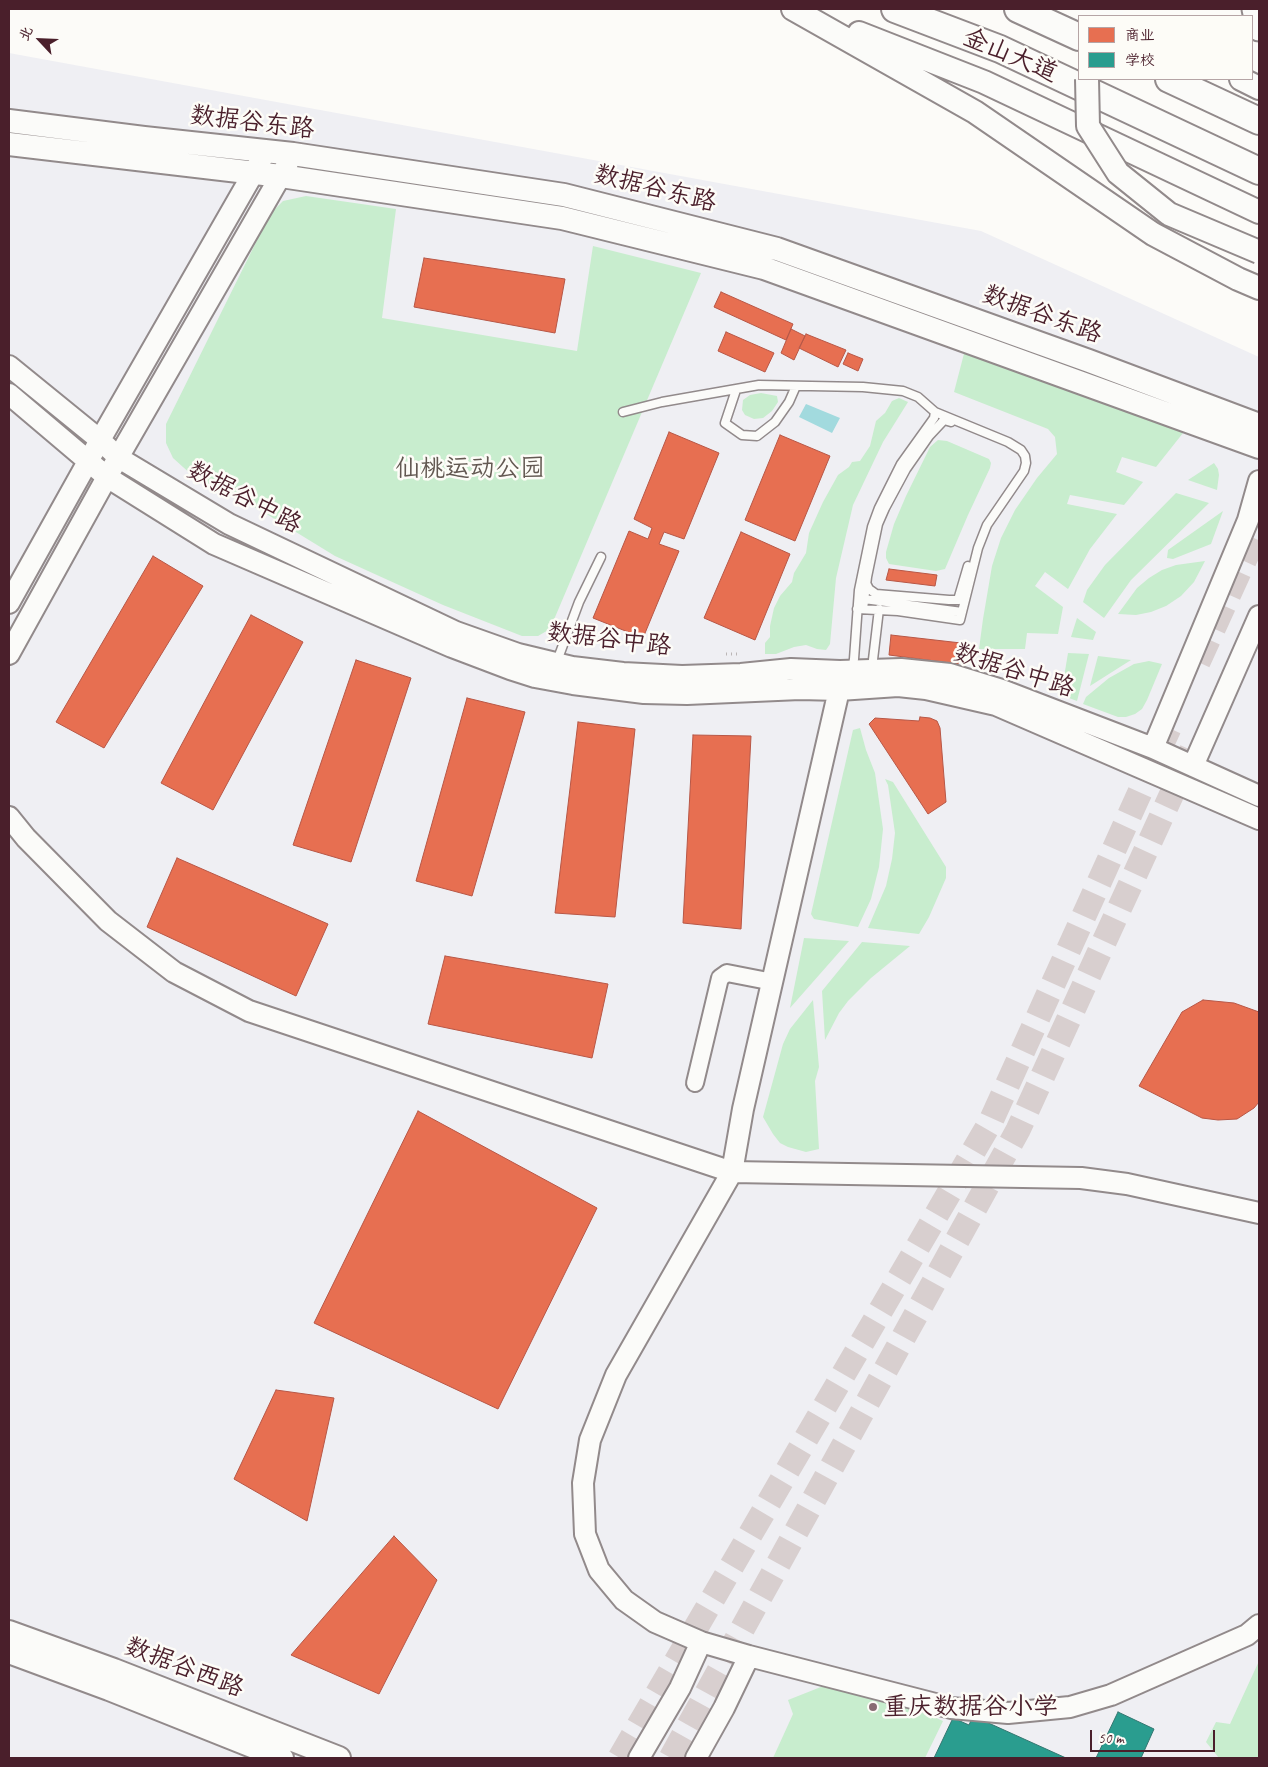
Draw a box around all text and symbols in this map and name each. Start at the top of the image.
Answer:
north arrow [15,15,65,65]
legend [1078,15,1253,80]
street label: 金山大道 [958,23,1062,89]
text: 北 [15,24,37,43]
text: 商业 [1125,26,1155,45]
text: 学校 [1125,51,1155,70]
street label: 数据谷东路 [188,100,316,146]
street label: 数据谷东路 [591,159,719,219]
street label: 数据谷东路 [978,280,1106,350]
park label: 仙桃运动公园 [395,454,545,484]
street label: 数据谷中路 [182,455,306,541]
street label: 数据谷中路 [545,617,673,663]
street label: 数据谷中路 [950,637,1078,705]
street label: 数据谷西路 [120,1632,248,1704]
place label: 重庆数据谷小学 [883,1692,1058,1722]
marker: 重庆数据谷小学 [867,1701,879,1713]
scale bar [1093,1720,1218,1752]
text: 50 m [1098,1729,1124,1748]

